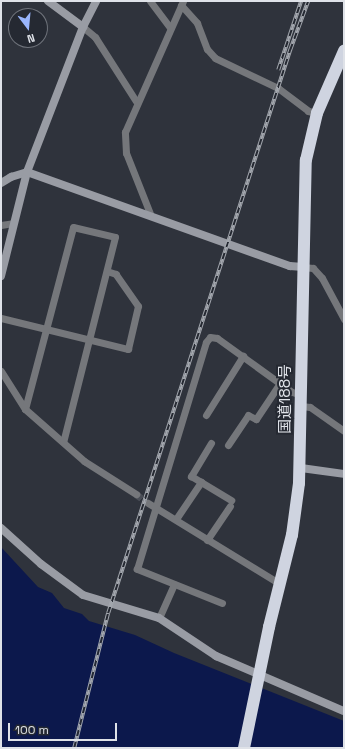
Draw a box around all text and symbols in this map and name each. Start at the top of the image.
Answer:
north arrow [8,8,48,48]
text: N [26,31,37,46]
street label: 国道188号 [276,364,294,434]
scale bar [10,715,119,741]
text: 100 m [15,722,49,738]

